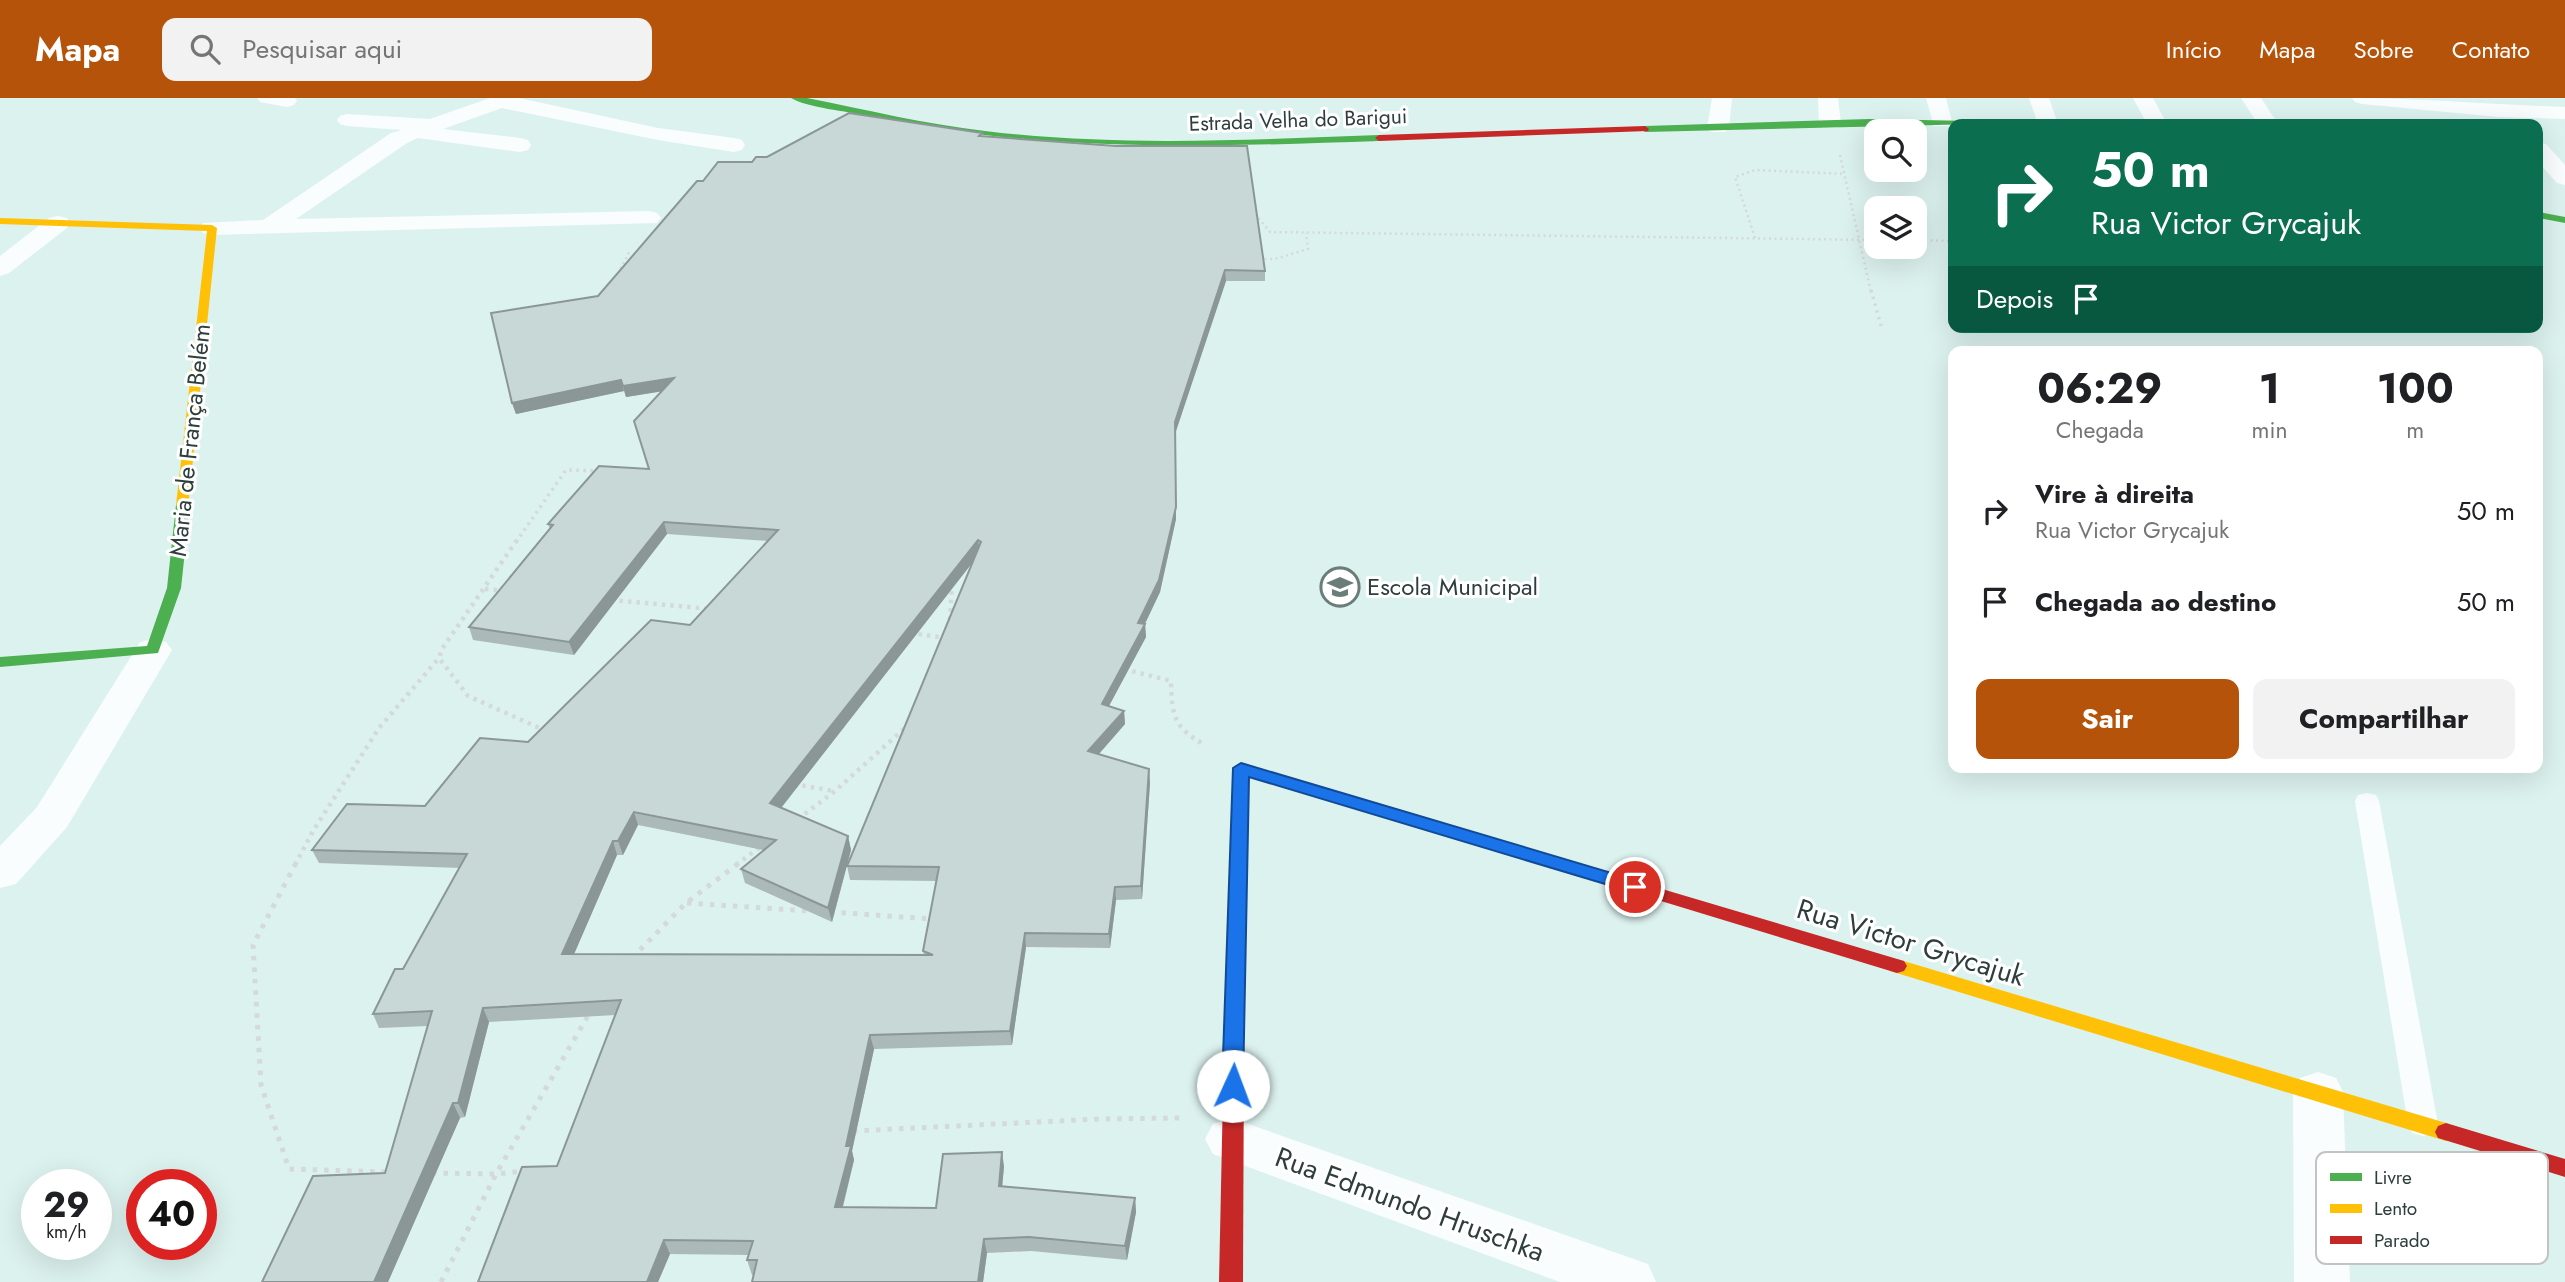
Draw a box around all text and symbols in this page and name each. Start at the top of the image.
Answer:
search box [162,18,652,81]
text: Mapa [35,26,120,73]
icon: search [186,30,224,68]
text: Pesquisar aqui [242,30,402,68]
text: Início [2166,32,2221,67]
text: Mapa [2259,32,2316,67]
text: Sobre [2354,32,2414,67]
text: Contato [2452,32,2530,67]
street label: Estrada Velha do Barigui [1188,101,1408,139]
map controls [1864,119,1927,259]
button: search [1864,119,1927,182]
text: 50 m [2091,135,2210,205]
icon: right [1976,147,2067,238]
button: layers [1864,196,1927,259]
text: Rua Victor Grycajuk [2091,200,2361,246]
text: Depois [1976,280,2053,318]
icon: arrive [2067,280,2105,318]
street label: Maria de França Belém [160,322,219,558]
text: 06:29 [2037,358,2162,419]
text: 1 [2259,358,2280,419]
text: 100 [2377,358,2454,419]
text: Chegada [2056,413,2144,447]
text: min [2252,413,2288,447]
text: m [2406,413,2424,447]
text: Vire à direita [2035,475,2194,513]
icon: right [1976,492,2014,530]
text: 50 m [2457,492,2515,530]
text: Rua Victor Grycajuk [2035,513,2229,547]
school or university icon: Escola Municipal [1319,566,1361,608]
place label: Escola Municipal [1367,569,1538,604]
icon: arrive [1976,583,2014,621]
text: Chegada ao destino [2035,583,2276,621]
text: 50 m [2457,583,2515,621]
button: Sair [1976,679,2239,759]
button: Compartilhar [2253,679,2515,759]
pin [1605,857,1665,917]
icon: arrive [1616,868,1654,906]
street label: Rua Victor Grycajuk [1792,888,2030,997]
position arrow [1196,1049,1270,1123]
street label: Rua Edmundo Hruschka [1269,1137,1550,1272]
legend [2316,1152,2548,1264]
text: Livre [2374,1164,2412,1191]
speed limit sign: 40 [126,1169,217,1260]
text: 29 [43,1180,90,1230]
text: Lento [2374,1195,2417,1222]
text: km/h [46,1219,87,1245]
text: Parado [2374,1227,2430,1254]

